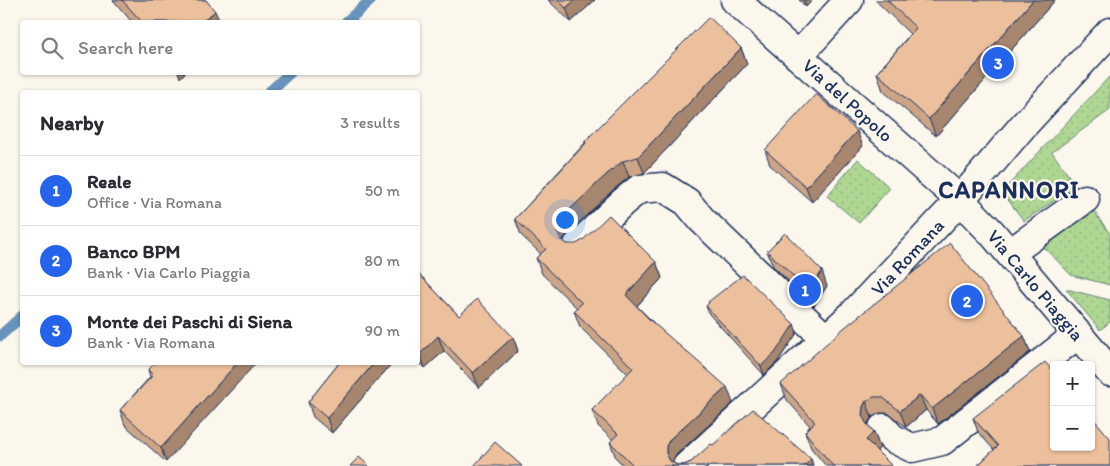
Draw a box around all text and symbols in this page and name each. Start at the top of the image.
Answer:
search box [20,20,420,75]
icon: search [38,34,66,62]
text: Search here [78,36,173,59]
pin: 3 [982,44,1014,82]
street label: Via del Popolo [798,54,898,147]
text: Nearby [40,110,104,135]
text: 3 results [340,113,400,132]
text: Reale [87,170,131,193]
district label: CAPANNORI [938,175,1080,204]
text: 1 [52,181,60,200]
text: 50 m [365,181,400,200]
text: Office · Via Romana [87,193,222,212]
your location [552,207,578,233]
street label: Via Romana [866,214,949,300]
street label: Via Carlo Piaggia [982,225,1089,346]
text: Banco BPM [87,240,181,263]
text: 2 [52,251,60,270]
text: 80 m [364,251,400,270]
text: Bank · Via Carlo Piaggia [87,263,250,282]
pin: 1 [789,271,821,309]
pin: 2 [951,282,983,320]
text: Monte dei Paschi di Siena [87,310,292,333]
text: 3 [52,321,60,340]
text: 90 m [365,321,400,340]
text: Bank · Via Romana [87,333,215,352]
map controls [1050,361,1095,451]
button: + [1050,361,1095,406]
button: − [1050,406,1095,451]

